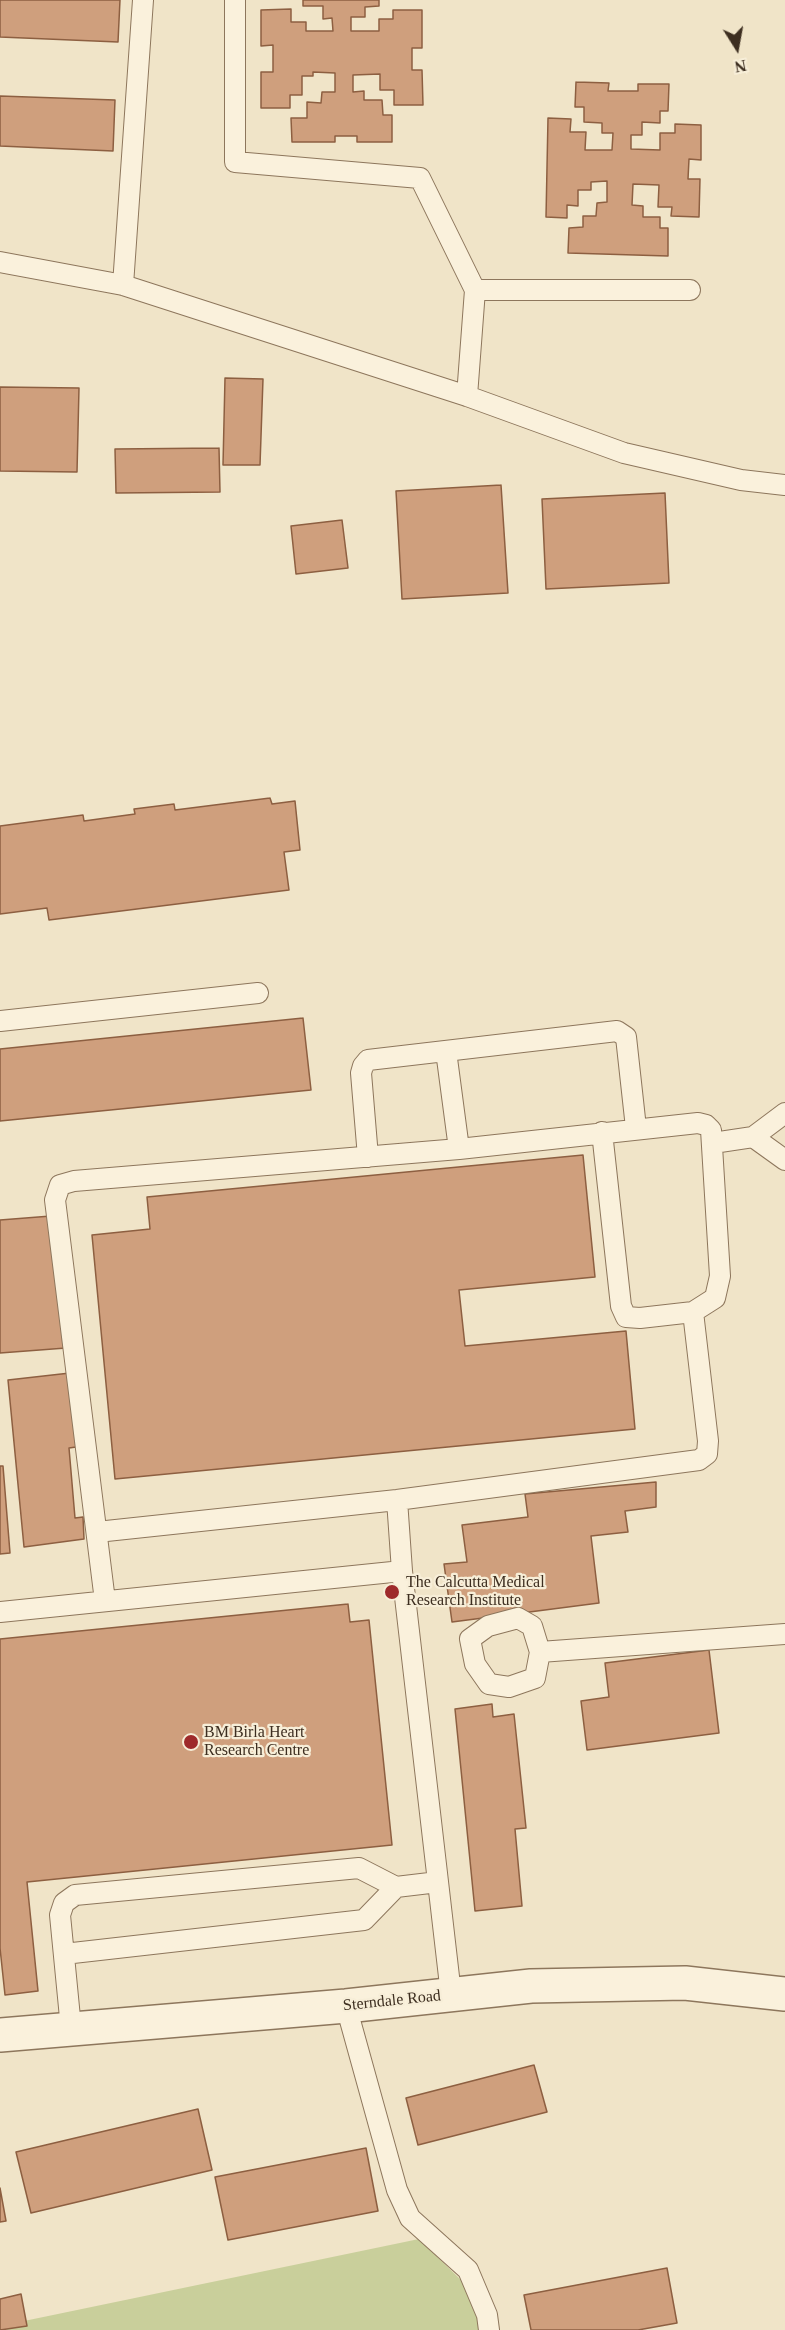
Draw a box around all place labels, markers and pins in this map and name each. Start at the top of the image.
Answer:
place label: The Calcutta Medical Research Institute [406,1573,545,1611]
marker: The Calcutta Medical Research Institute [383,1583,401,1601]
place label: BM Birla Heart Research Centre [204,1723,309,1761]
marker: BM Birla Heart Research Centre [182,1733,200,1751]

